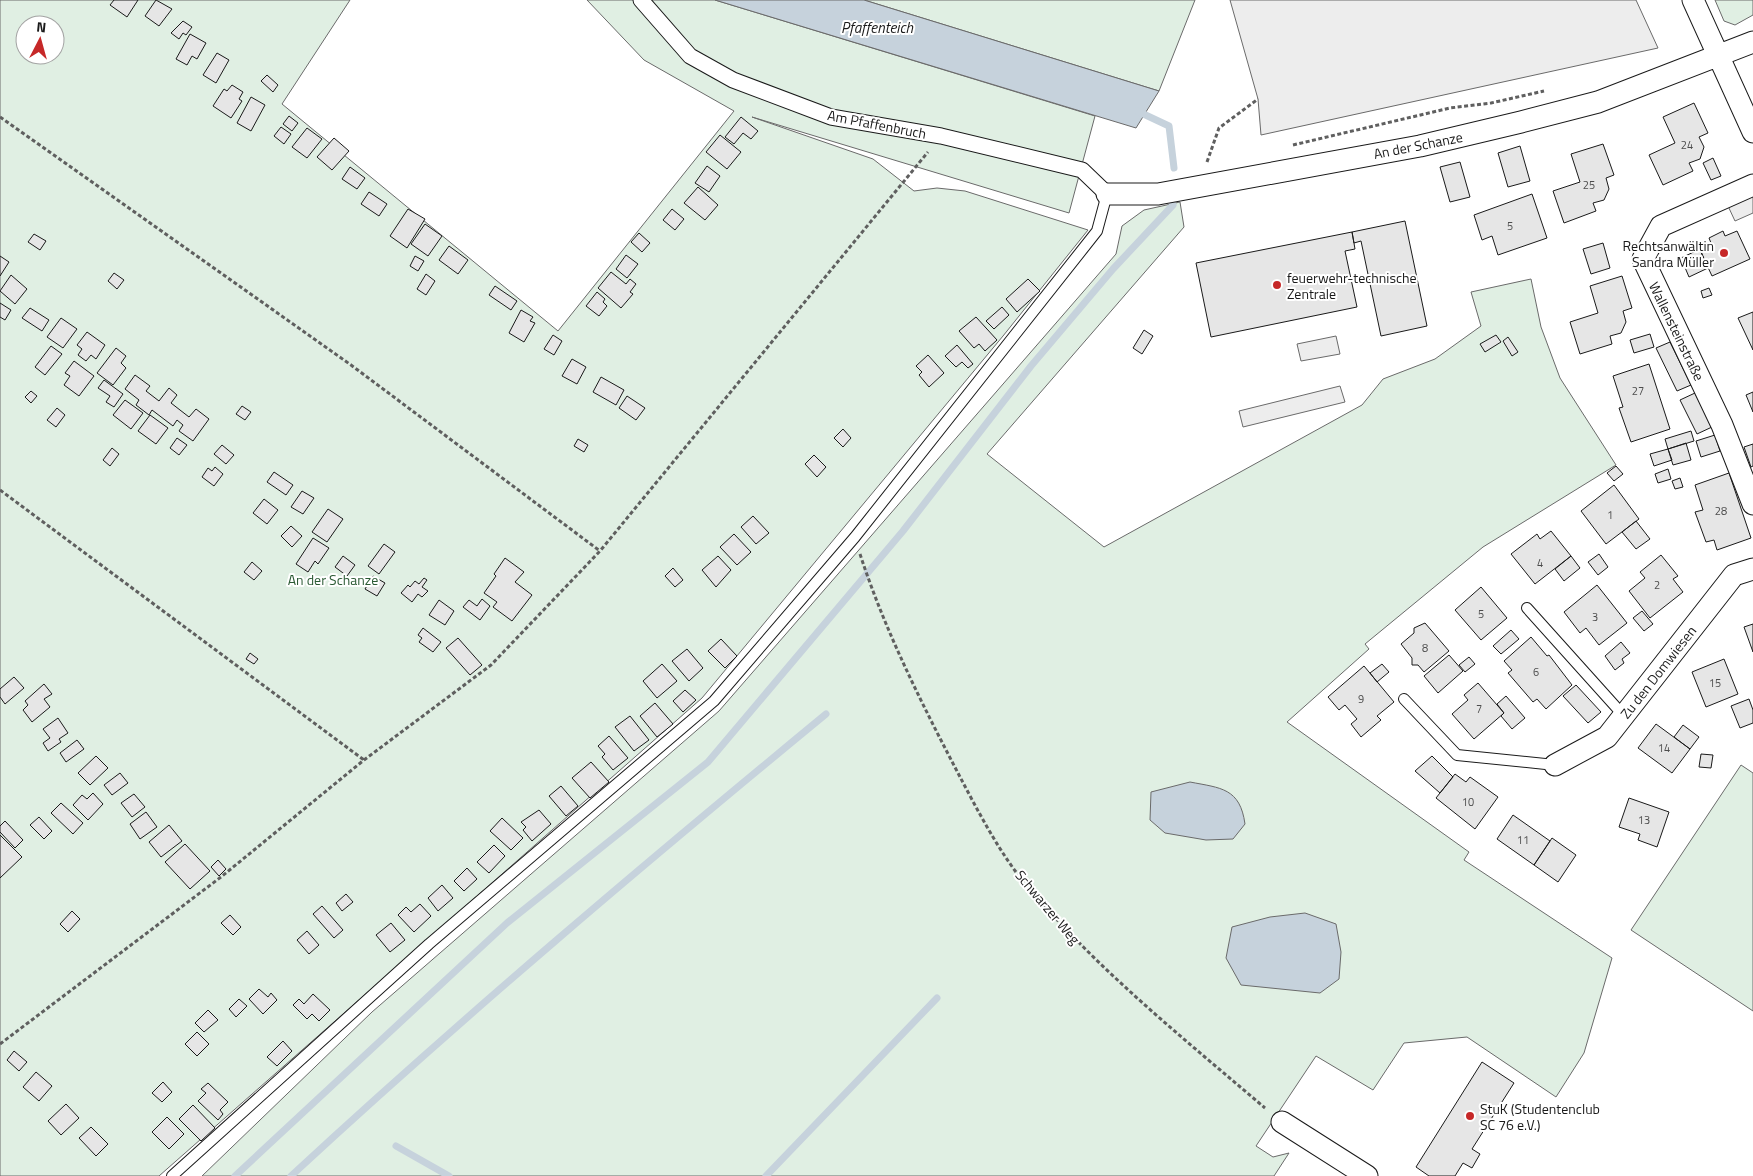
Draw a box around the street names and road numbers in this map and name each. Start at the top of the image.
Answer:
street label: Am Pfaffenbruch [826,104,928,144]
street label: An der Schanze [1372,126,1464,164]
street label: Wallensteinstraße [1644,278,1710,384]
street label: Zu den Domwiesen [1615,621,1701,723]
street label: Schwarzer Weg [1011,865,1085,949]

